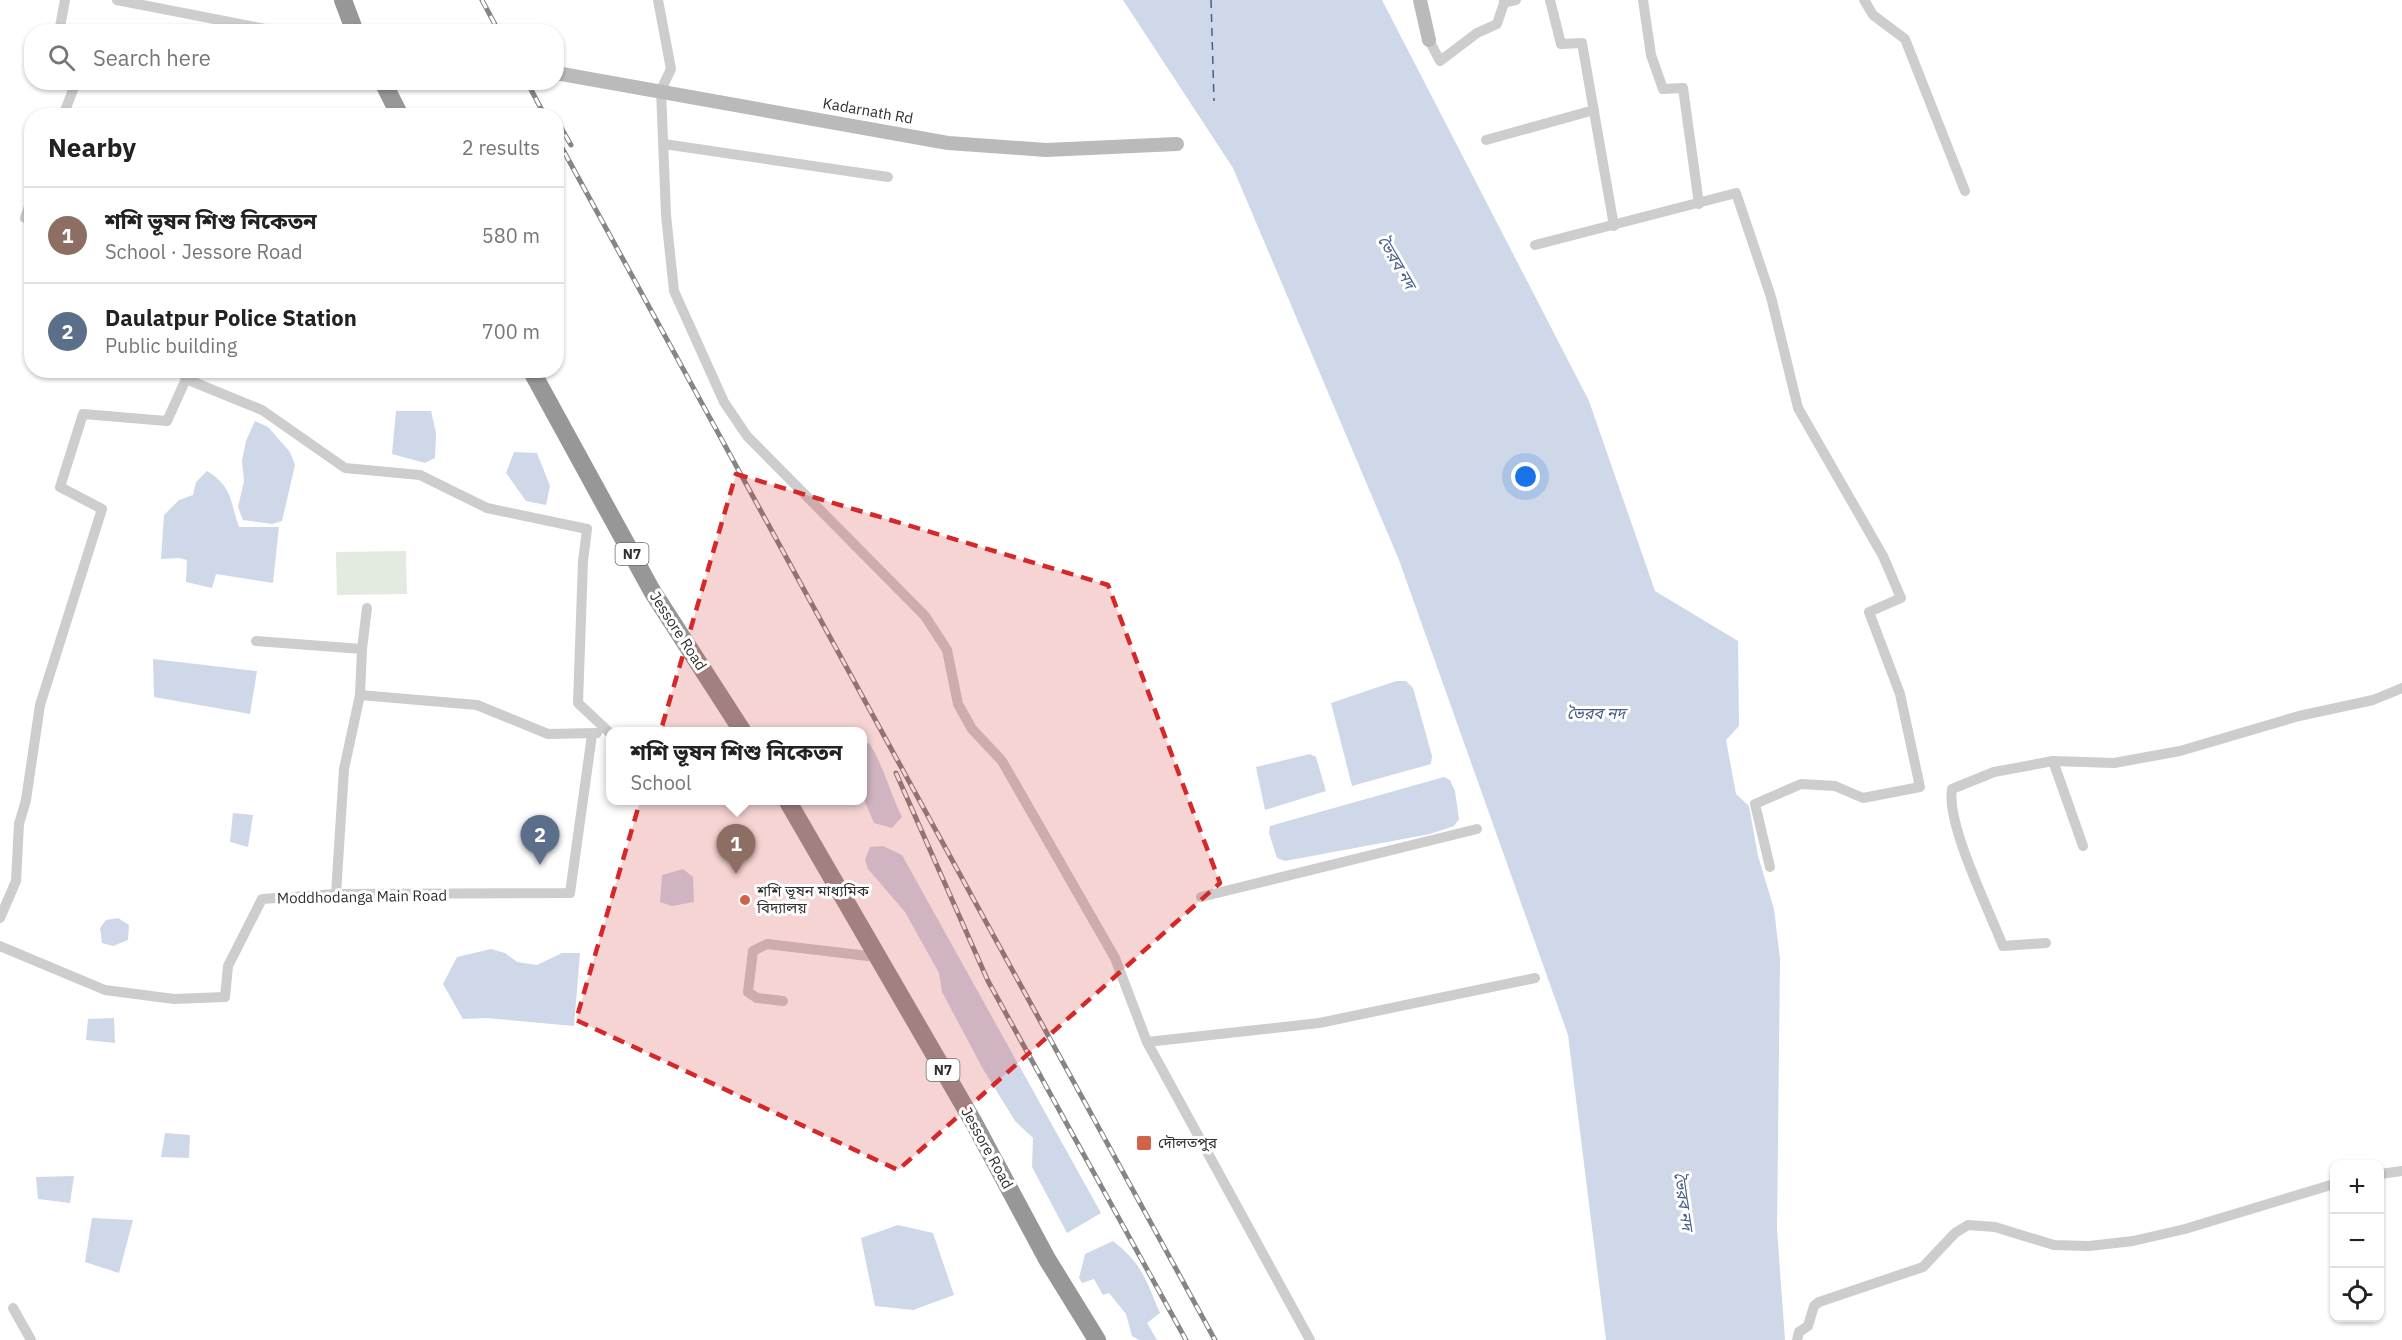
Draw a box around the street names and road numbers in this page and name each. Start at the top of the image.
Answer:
street label: Kadarnath Rd [821,93,915,128]
road number: N7 [616,543,648,565]
street label: Jessore Road [646,588,711,674]
street label: Moddhodanga Main Road [277,886,447,907]
road number: N7 [926,1059,960,1081]
street label: Jessore Road [957,1104,1018,1192]

